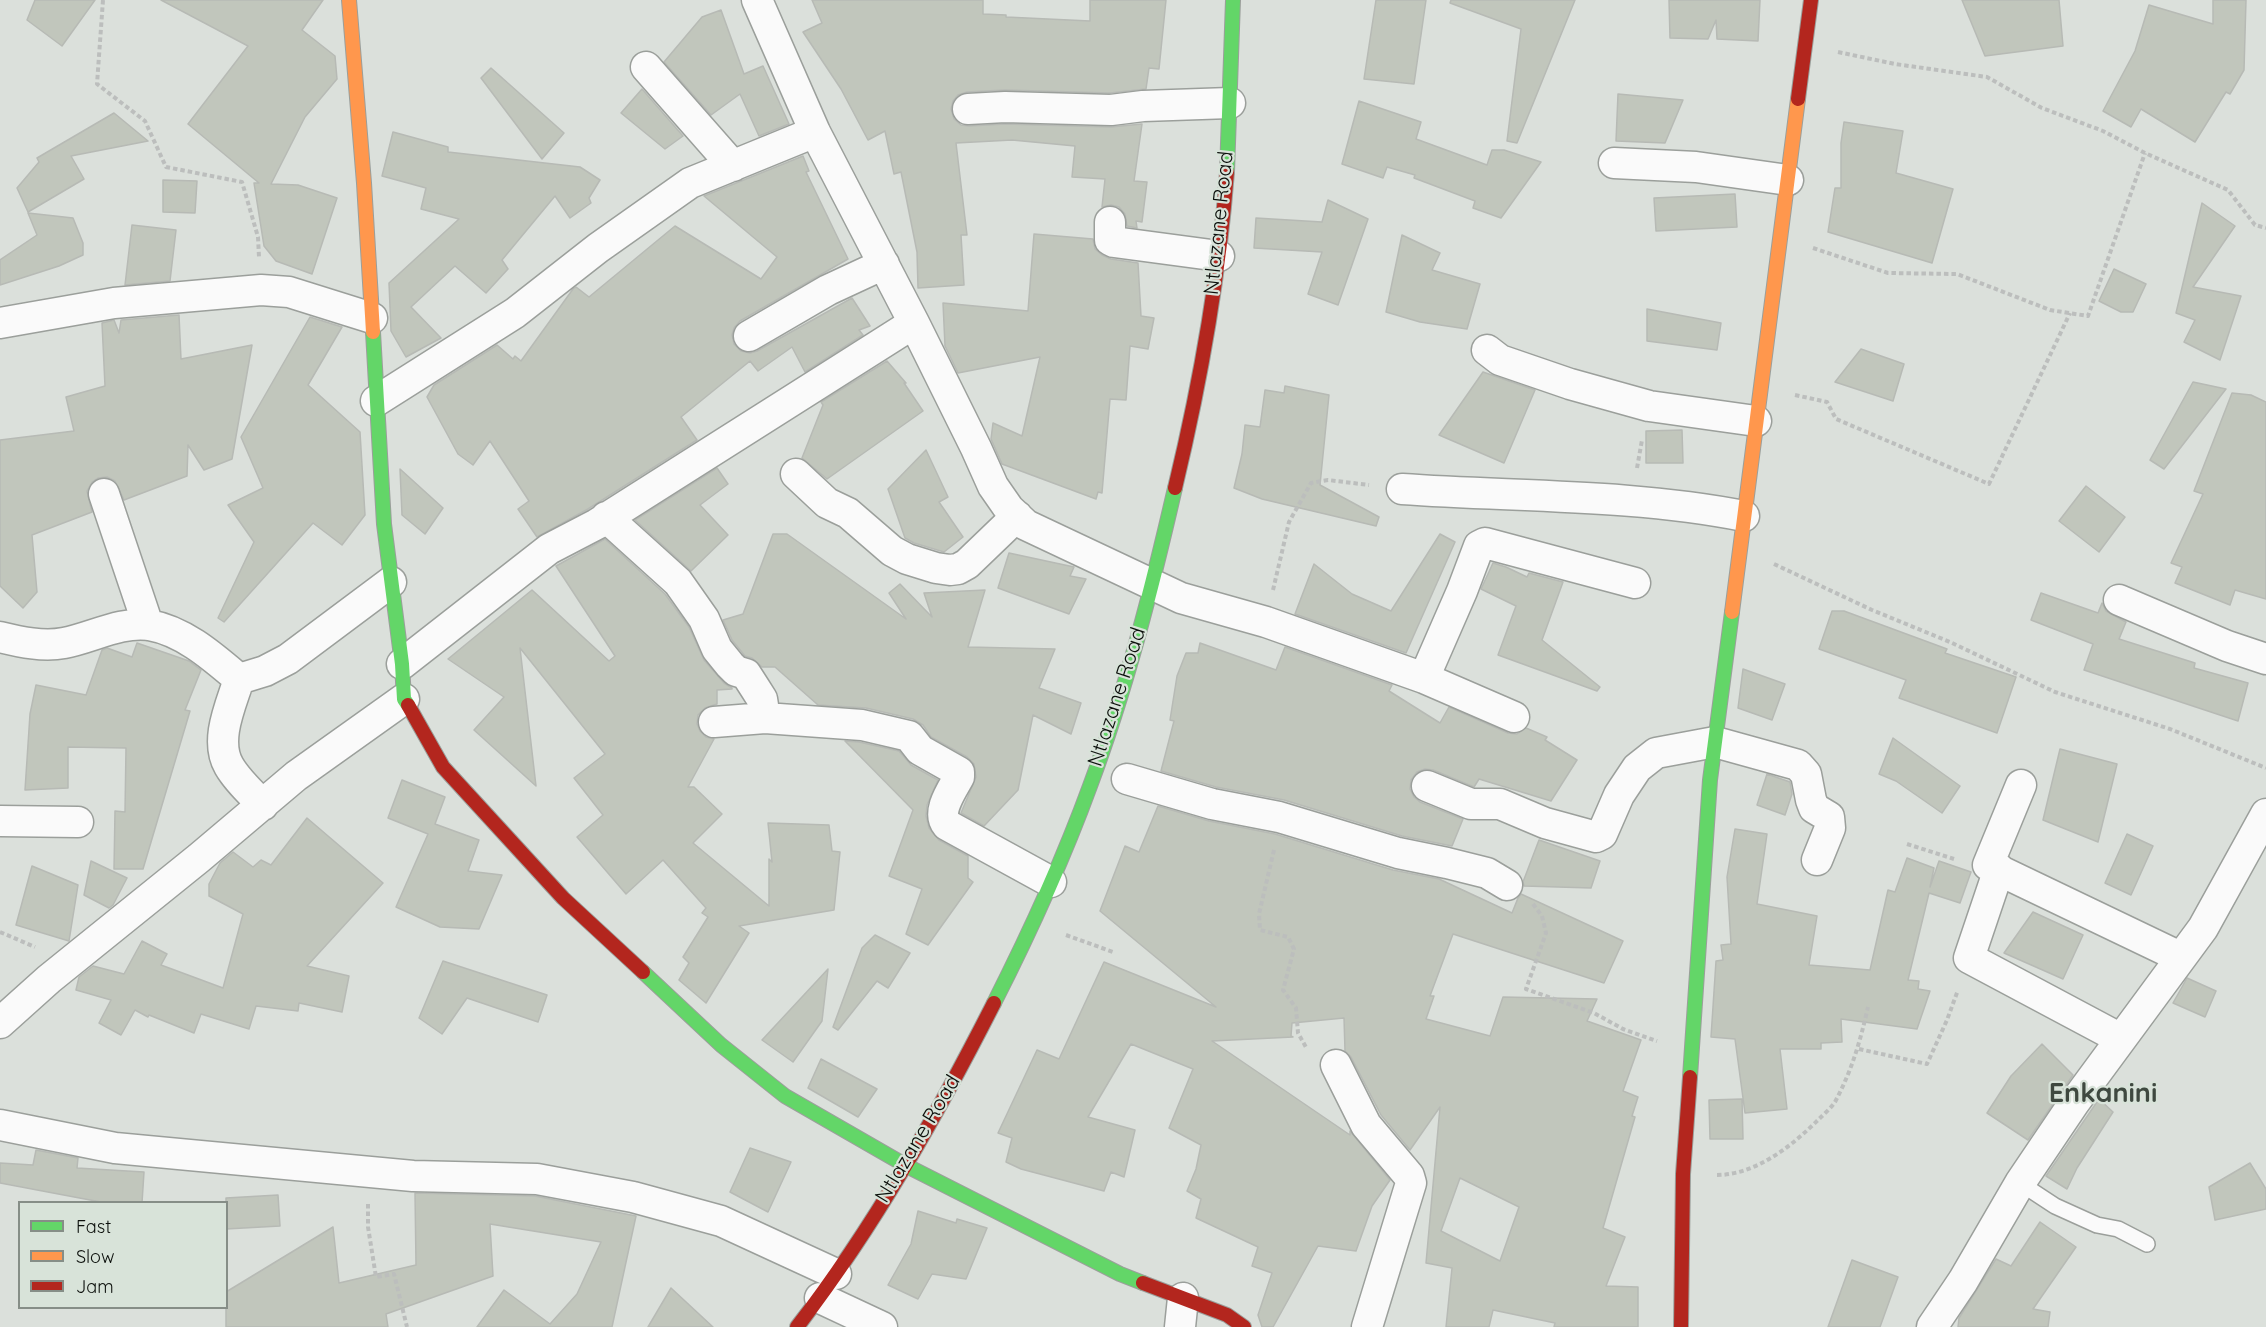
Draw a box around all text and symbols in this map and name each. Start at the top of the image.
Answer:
street label: Ntlazane Road [1199,150,1239,296]
street label: Ntlazane Road [1083,624,1151,770]
street label: Ntlazane Road [870,1071,966,1207]
district label: Enkanini [2049,1078,2157,1110]
legend [18,1201,228,1309]
text: Fast [76,1215,111,1238]
text: Slow [76,1245,114,1268]
text: Jam [76,1275,114,1298]

